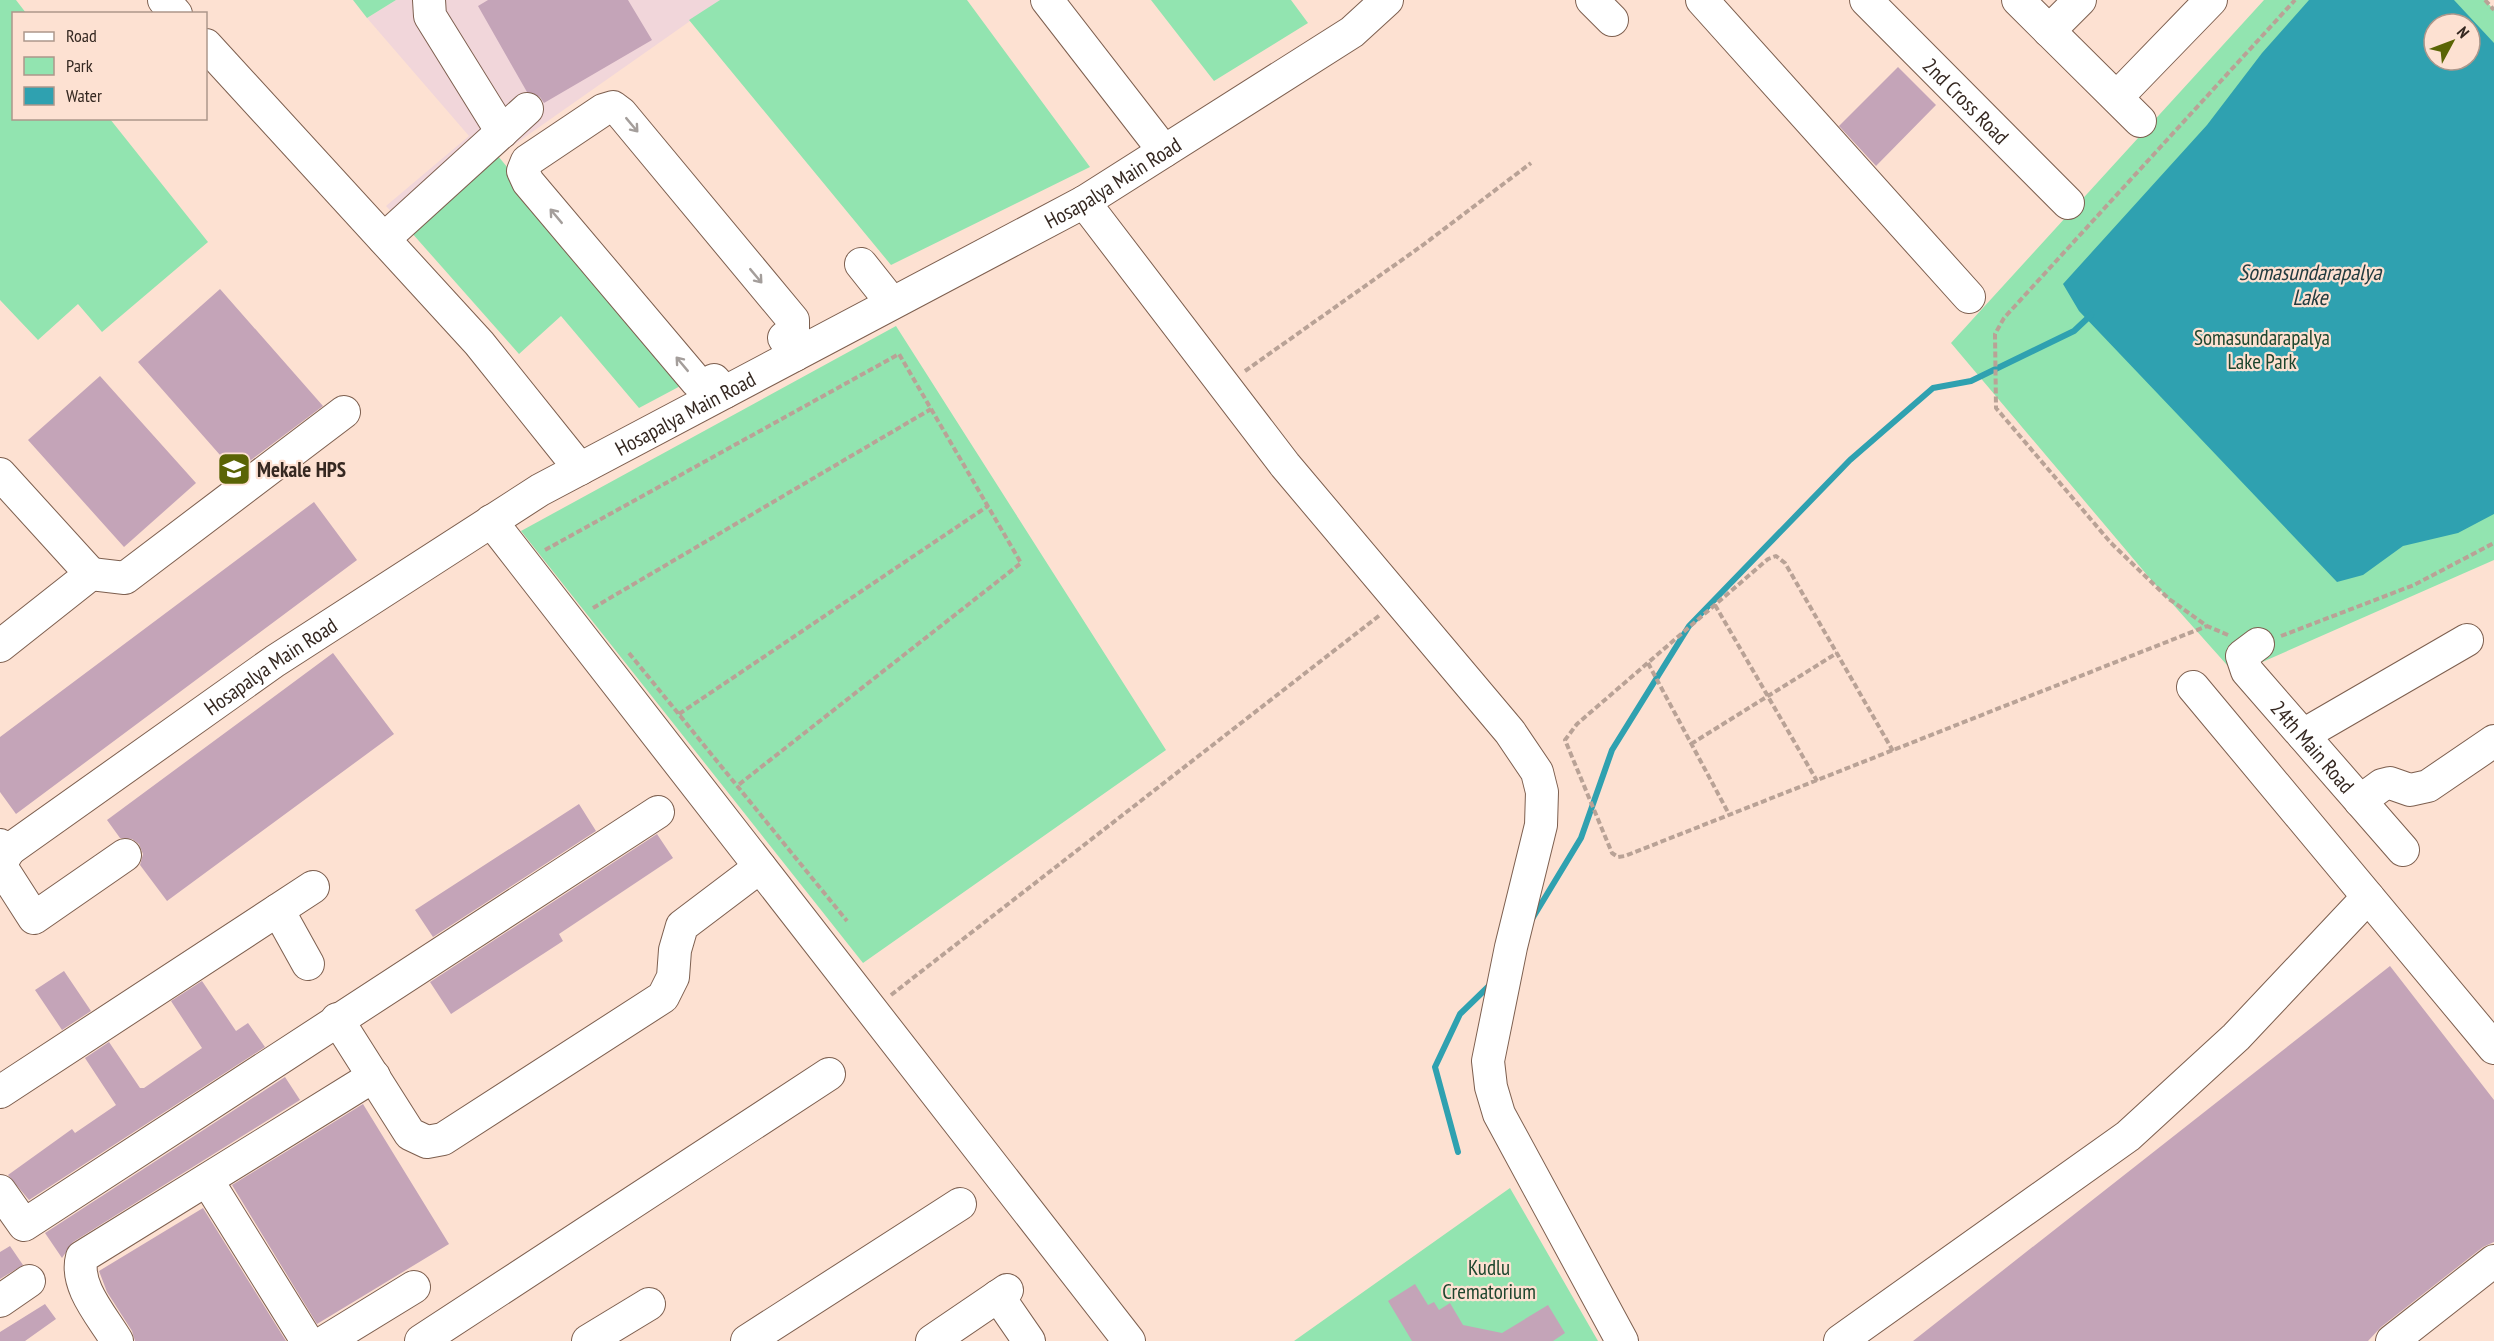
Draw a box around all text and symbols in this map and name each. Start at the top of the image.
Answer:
legend [12,12,207,120]
north arrow [2422,12,2482,72]
text: N [2453,22,2474,42]
text: Road [66,24,97,47]
street label: 2nd Cross Road [1917,52,2015,150]
text: Park [66,54,93,77]
text: Water [66,84,102,107]
one-way arrow [625,117,639,132]
street label: Hosapalya Main Road [1040,131,1186,234]
one-way arrow [549,209,563,224]
water label: Somasundarapalya Lake [2239,258,2382,311]
one-way arrow [750,267,763,283]
park label: Somasundarapalya Lake Park [2194,324,2330,375]
one-way arrow [675,357,689,372]
street label: Hosapalya Main Road [610,365,760,461]
school or university icon: Mekale HPS [216,451,252,487]
place label: Mekale HPS [257,456,346,483]
street label: Hosapalya Main Road [199,611,342,721]
street label: 24th Main Road [2265,695,2361,798]
park label: Kudlu Crematorium [1442,1254,1536,1305]

